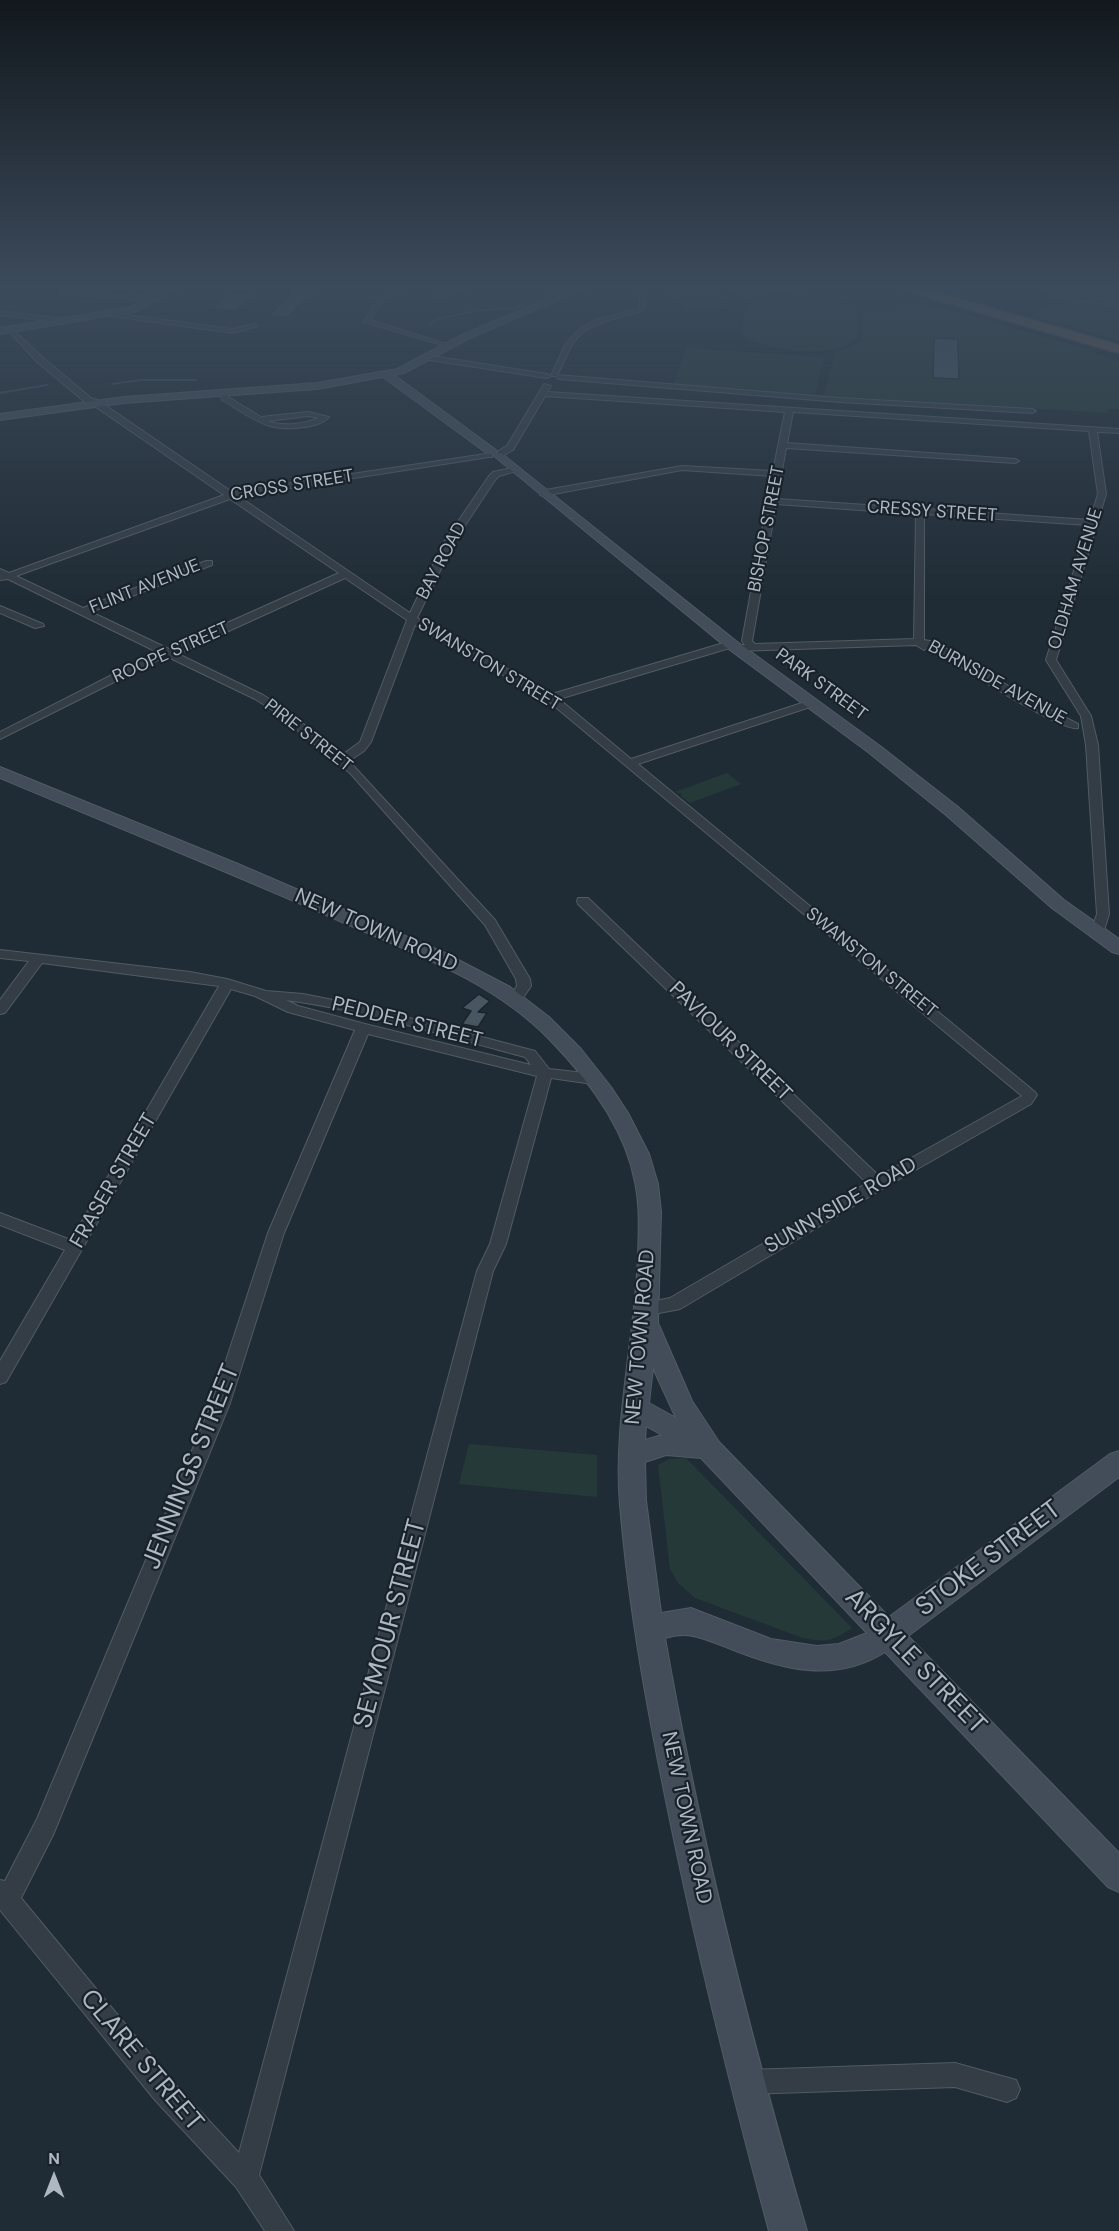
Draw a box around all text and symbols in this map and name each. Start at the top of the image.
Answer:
street label: BISHOP STREET [744,464,790,594]
street label: CROSS STREET [229,466,355,506]
street label: CRESSY STREET [866,497,998,527]
street label: OLDHAM AVENUE [1044,506,1108,652]
street label: BAY ROAD [413,519,471,603]
street label: FLINT AVENUE [86,555,204,619]
street label: SWANSTON STREET [414,614,564,716]
street label: ROOPE STREET [109,618,233,688]
street label: BURNSIDE AVENUE [924,636,1070,730]
street label: PARK STREET [771,644,871,726]
street label: PIRIE STREET [260,695,356,777]
street label: NEW TOWN ROAD [291,884,461,978]
street label: SWANSTON STREET [801,903,941,1023]
street label: PAVIOUR STREET [663,977,797,1107]
street label: PEDDER STREET [329,992,485,1054]
street label: FRASER STREET [65,1109,163,1253]
street label: SUNNYSIDE ROAD [760,1152,922,1260]
street label: NEW TOWN ROAD [621,1248,661,1426]
street label: JENNINGS STREET [137,1360,247,1574]
street label: STOKE STREET [910,1494,1068,1624]
street label: SEYMOUR STREET [348,1516,434,1732]
street label: ARGYLE STREET [838,1583,992,1741]
street label: NEW TOWN ROAD [655,1730,717,1906]
street label: CLARE STREET [73,1984,209,2138]
north arrow [24,2147,84,2207]
text: N [48,2148,60,2169]

